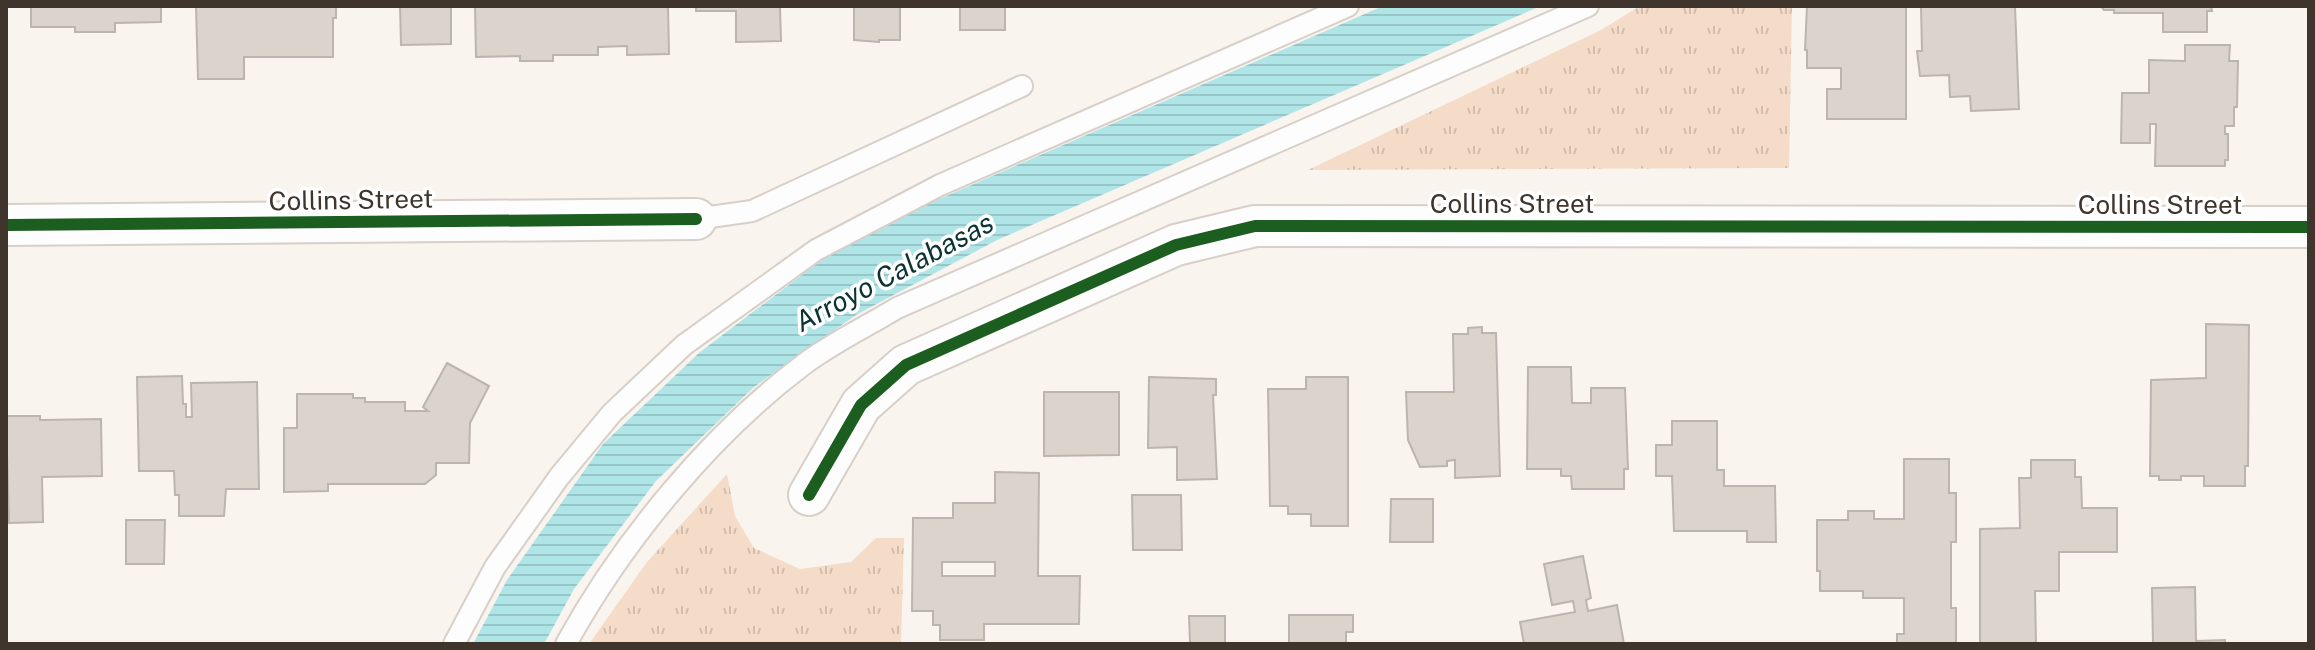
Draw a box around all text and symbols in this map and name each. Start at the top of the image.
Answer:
street label: Collins Street [268,183,434,216]
street label: Collins Street [1430,188,1594,219]
street label: Collins Street [2078,189,2242,220]
water label: Arroyo Calabasas [789,205,999,338]

